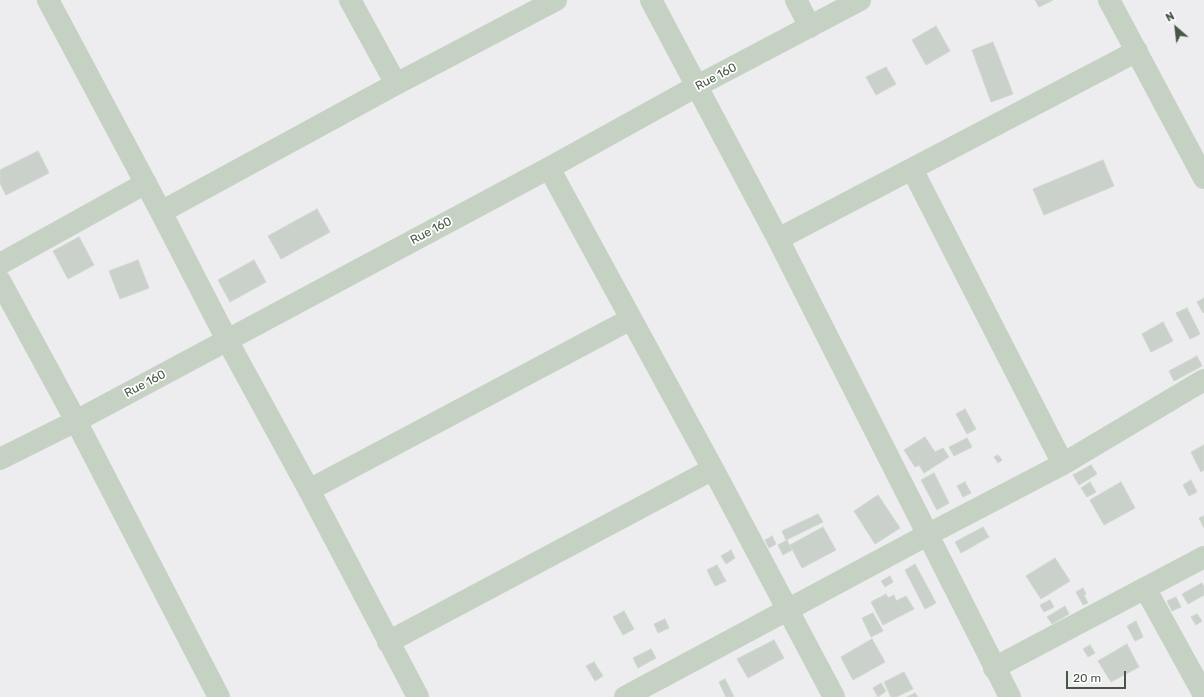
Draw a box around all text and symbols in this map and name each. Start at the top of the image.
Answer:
north arrow [1156,8,1196,48]
text: N [1164,9,1177,25]
street label: Rue 160 [693,60,739,94]
street label: Rue 160 [408,214,454,248]
street label: Rue 160 [122,367,168,401]
scale bar [1068,663,1128,689]
text: 20 m [1073,671,1101,685]

